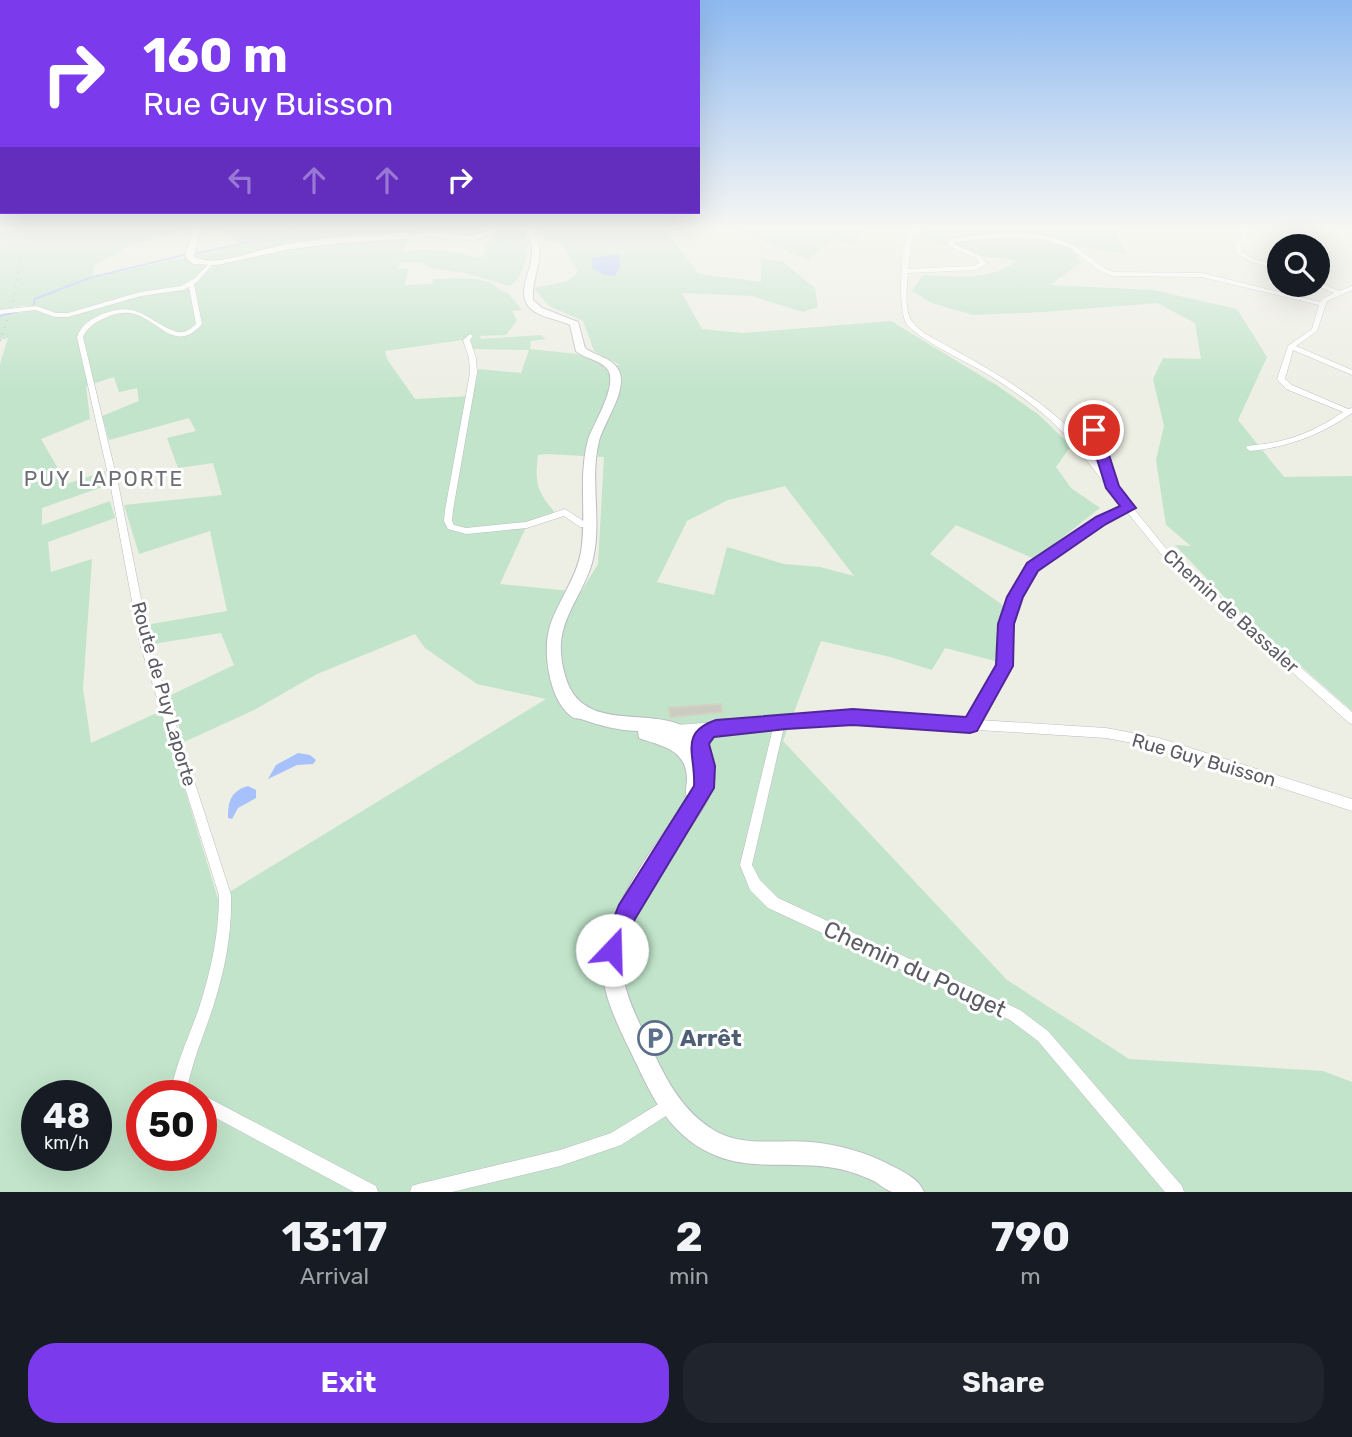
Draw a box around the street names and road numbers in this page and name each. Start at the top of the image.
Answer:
street label: Chemin de Bassaler [1158,544,1304,678]
street label: Route de Puy Laporte [127,599,201,789]
street label: Rue Guy Buisson [1129,728,1279,792]
street label: Chemin du Pouget [819,914,1011,1024]

